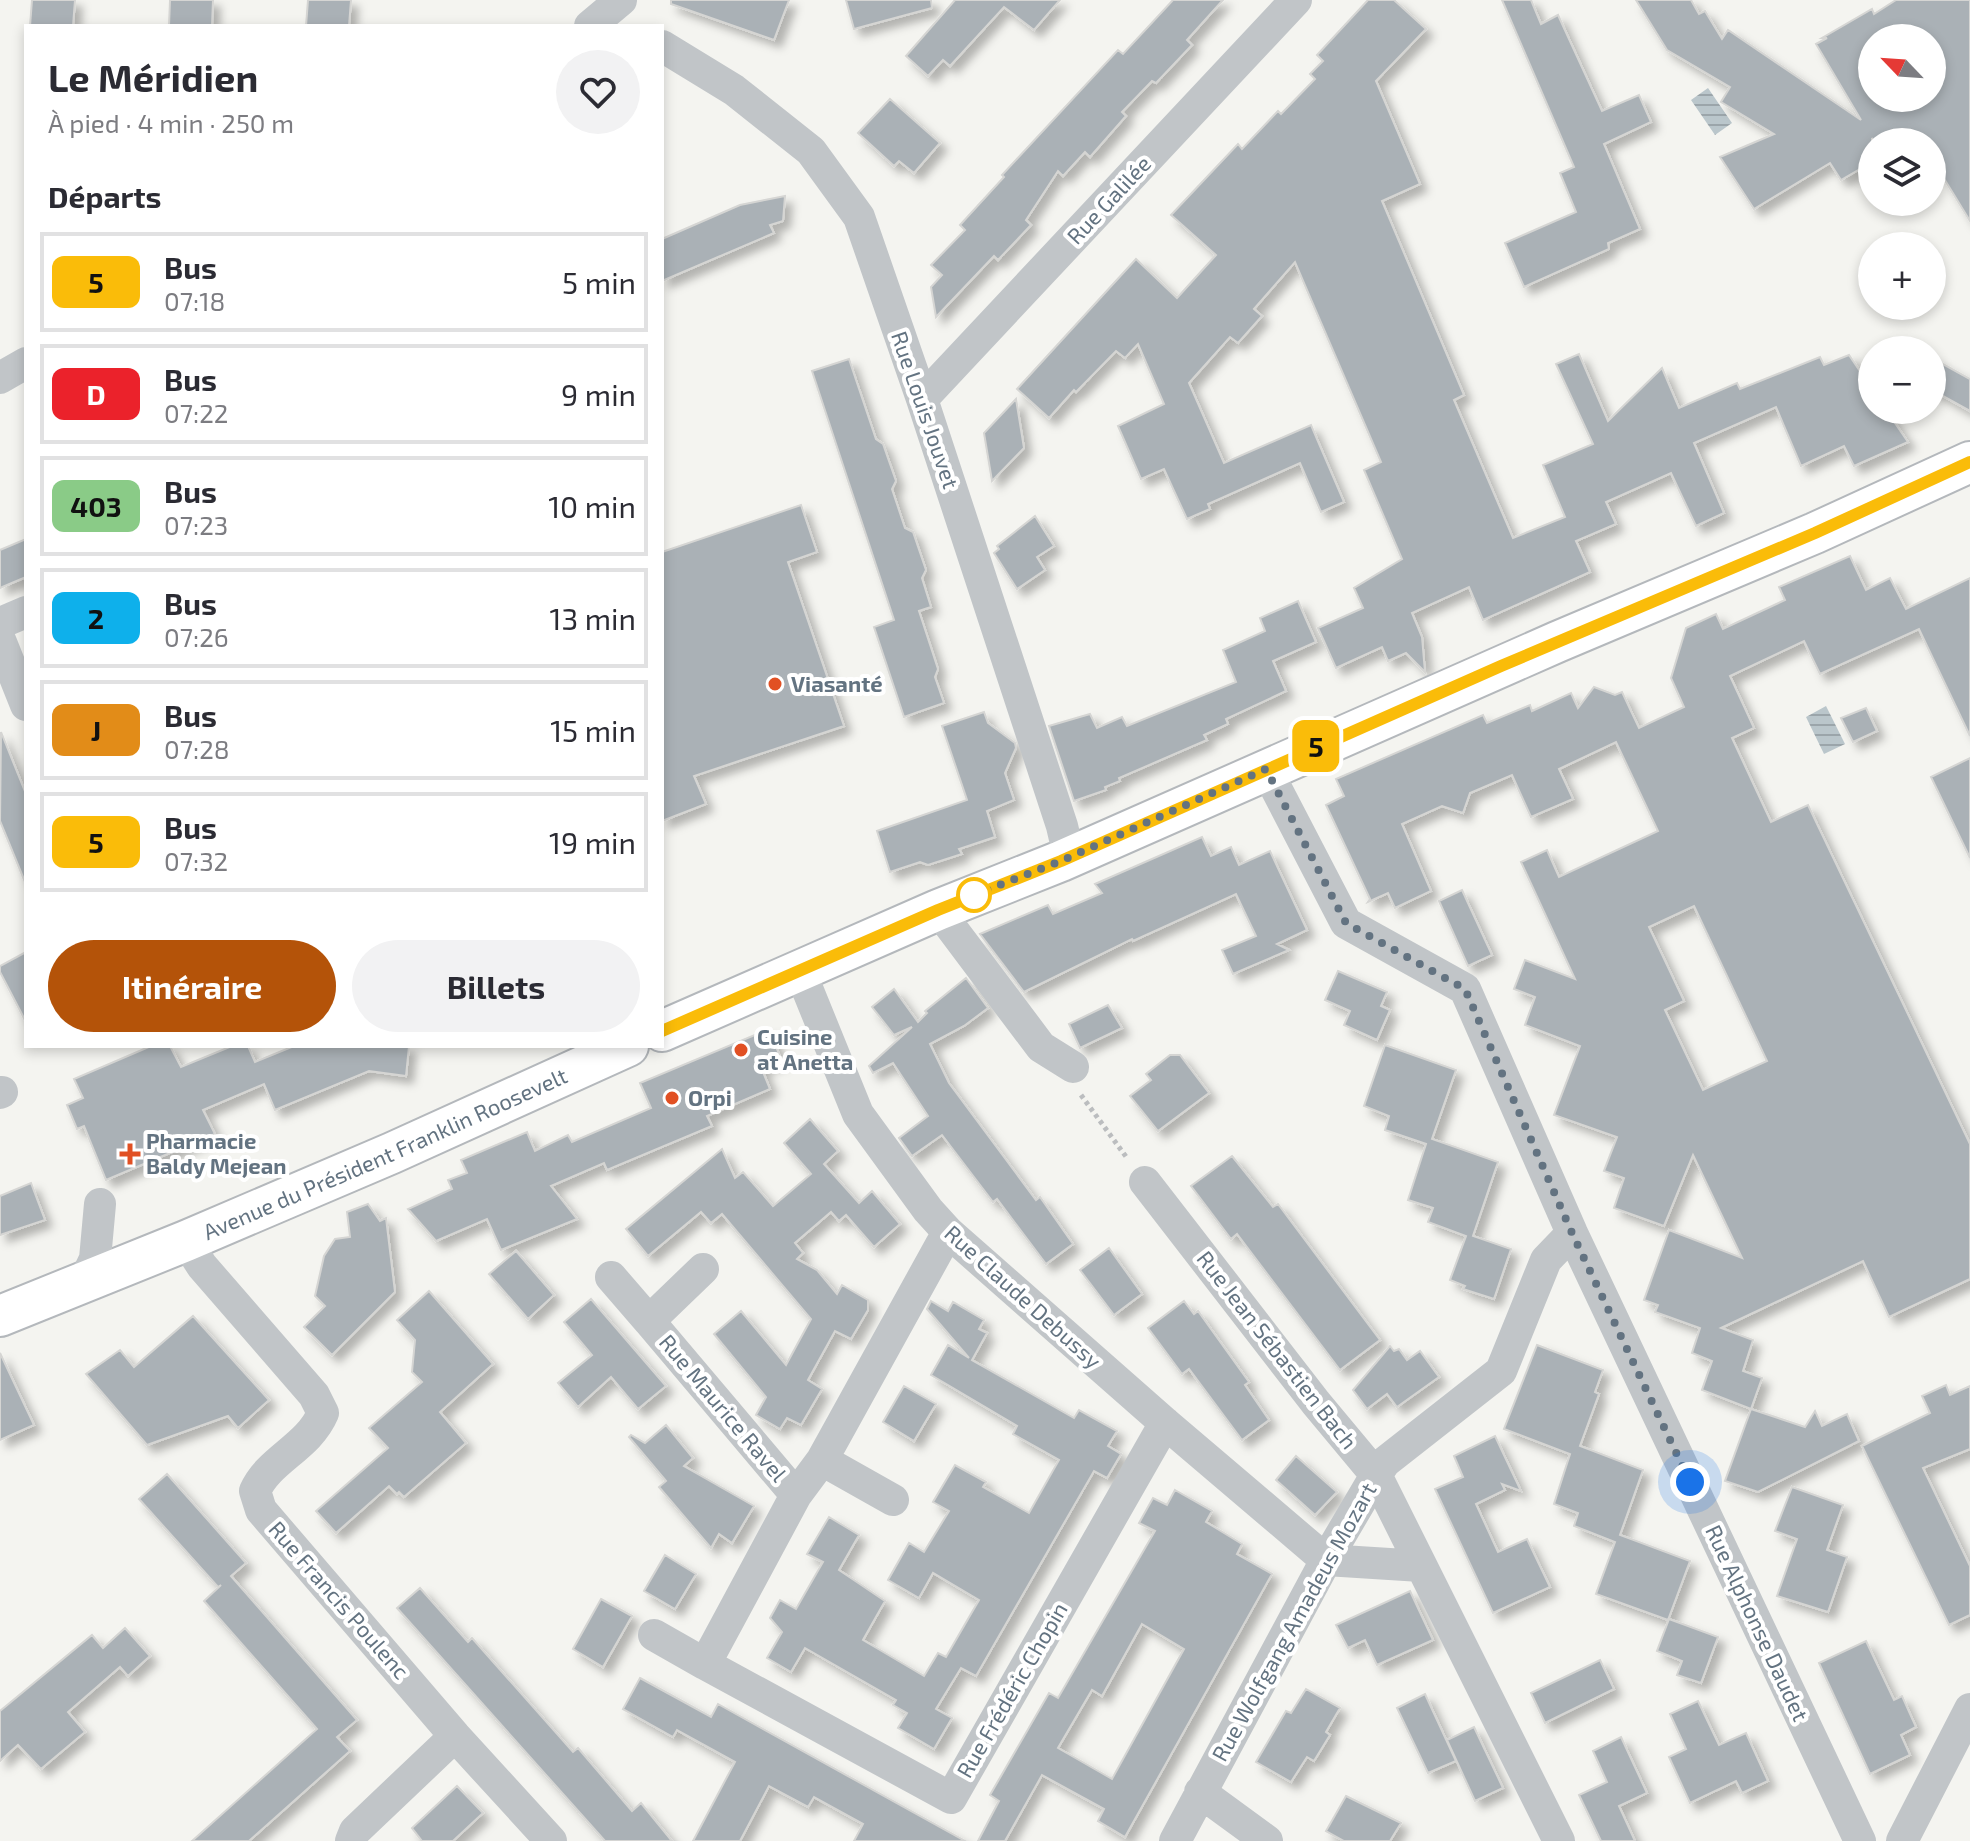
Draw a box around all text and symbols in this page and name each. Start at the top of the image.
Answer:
north arrow [1858,24,1946,112]
map controls [1858,24,1946,424]
button: heart [556,50,640,134]
text: Le Méridien [48,54,258,100]
text: À pied · 4 min · 250 m [48,107,294,138]
button: layers [1858,128,1946,216]
street label: Rue Galilée [1061,150,1156,249]
text: Départs [48,178,162,214]
button: + [1858,232,1946,320]
text: Bus [164,249,217,285]
text: 5 min [562,264,636,300]
text: 5 [88,265,104,299]
text: 07:18 [164,285,225,316]
street label: Rue Louis Jouvet [887,328,965,492]
button: − [1858,336,1946,424]
text: Bus [164,361,217,397]
text: 9 min [561,376,636,412]
text: D [86,377,106,411]
text: 07:22 [164,397,228,428]
text: Bus [164,473,217,509]
text: 10 min [548,488,636,524]
text: 403 [70,489,122,523]
text: 07:23 [164,509,228,540]
text: Bus [164,585,217,621]
text: 13 min [550,600,636,636]
text: 2 [88,601,104,635]
text: 07:26 [164,621,229,652]
place label: Viasanté [791,670,883,696]
marker: Viasanté [766,675,784,693]
text: Bus [164,697,217,733]
text: 15 min [550,712,636,748]
text: J [91,713,101,747]
line badge: 5 [1290,720,1342,772]
text: 5 [1308,729,1324,763]
text: 07:28 [164,733,230,764]
text: Bus [164,809,217,845]
text: 19 min [549,824,636,860]
text: 5 [88,825,104,859]
text: 07:32 [164,845,228,876]
unlabelled marker [957,878,991,912]
button: Itinéraire [48,940,336,1032]
button: Billets [352,940,640,1032]
place label: Cuisine at Anetta [757,1023,853,1074]
marker: Cuisine at Anetta [732,1041,750,1059]
street label: Avenue du Président Franklin Roosevelt [199,1061,571,1244]
place label: Orpi [688,1084,732,1110]
marker: Orpi [663,1089,681,1107]
place label: Pharmacie Baldy Mejean [146,1127,287,1179]
marker: Pharmacie Baldy Mejean [121,1145,139,1163]
street label: Rue Claude Debussy [940,1219,1107,1374]
street label: Rue Jean Sébastien Bach [1192,1245,1363,1454]
street label: Rue Maurice Ravel [655,1329,793,1487]
your location [1670,1462,1710,1502]
street label: Rue Wolfgang Amadeus Mozart [1206,1478,1381,1765]
street label: Rue Francis Poulenc [264,1515,415,1683]
street label: Rue Alphonse Daudet [1701,1520,1815,1725]
street label: Rue Frédéric Chopin [950,1597,1072,1782]

